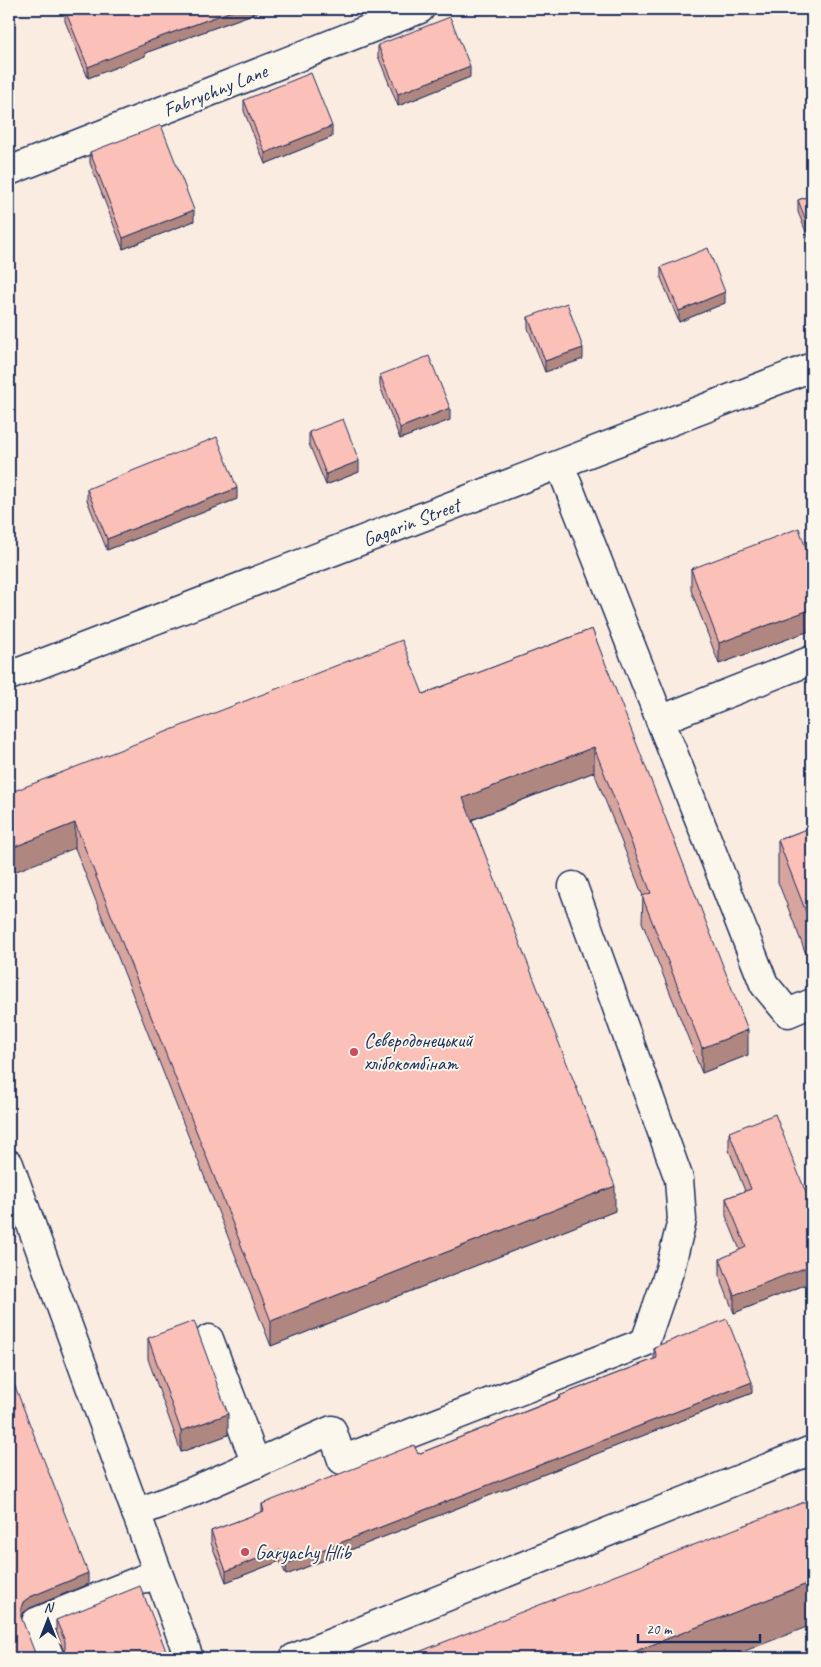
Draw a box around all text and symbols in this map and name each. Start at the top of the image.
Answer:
street label: Fabrychny Lane [160,58,272,123]
street label: Gagarin Street [359,491,466,552]
place label: Сєвєродонецький хлібокомбінат [364,1028,474,1076]
marker: Сєвєродонецький хлібокомбінат [348,1046,360,1058]
place label: Garyachy Hlib [255,1540,352,1565]
marker: Garyachy Hlib [239,1546,251,1558]
north arrow [22,1594,72,1644]
text: N [44,1599,55,1616]
scale bar [638,1612,761,1644]
text: 20 m [646,1620,673,1639]

